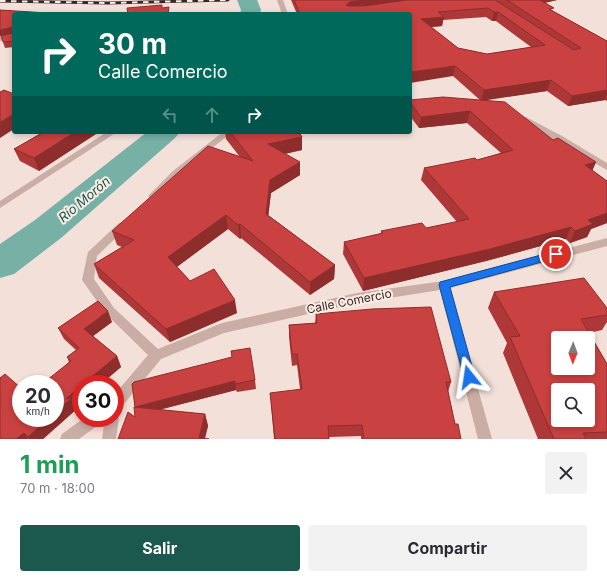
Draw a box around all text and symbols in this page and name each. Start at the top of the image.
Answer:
text: 30 m [98,27,167,61]
icon: right [32,28,84,80]
text: Calle Comercio [98,61,228,82]
icon: left [159,104,181,126]
icon: ahead [201,104,223,126]
icon: right [243,104,265,126]
water label: Río Morón [55,173,113,225]
pin [539,237,573,271]
icon: arrive [545,243,567,265]
street label: Calle Comercio [305,285,393,317]
north arrow [551,331,595,375]
map controls [551,331,595,427]
position arrow [448,356,490,398]
speed limit sign: 30 [72,375,124,427]
button: search [551,383,595,427]
text: 20 [25,384,51,408]
text: km/h [26,405,50,417]
text: 1 min [20,450,79,479]
button: close [545,452,587,494]
text: 70 m · 18:00 [20,480,95,496]
button: Salir [20,525,300,571]
button: Compartir [308,525,587,571]

